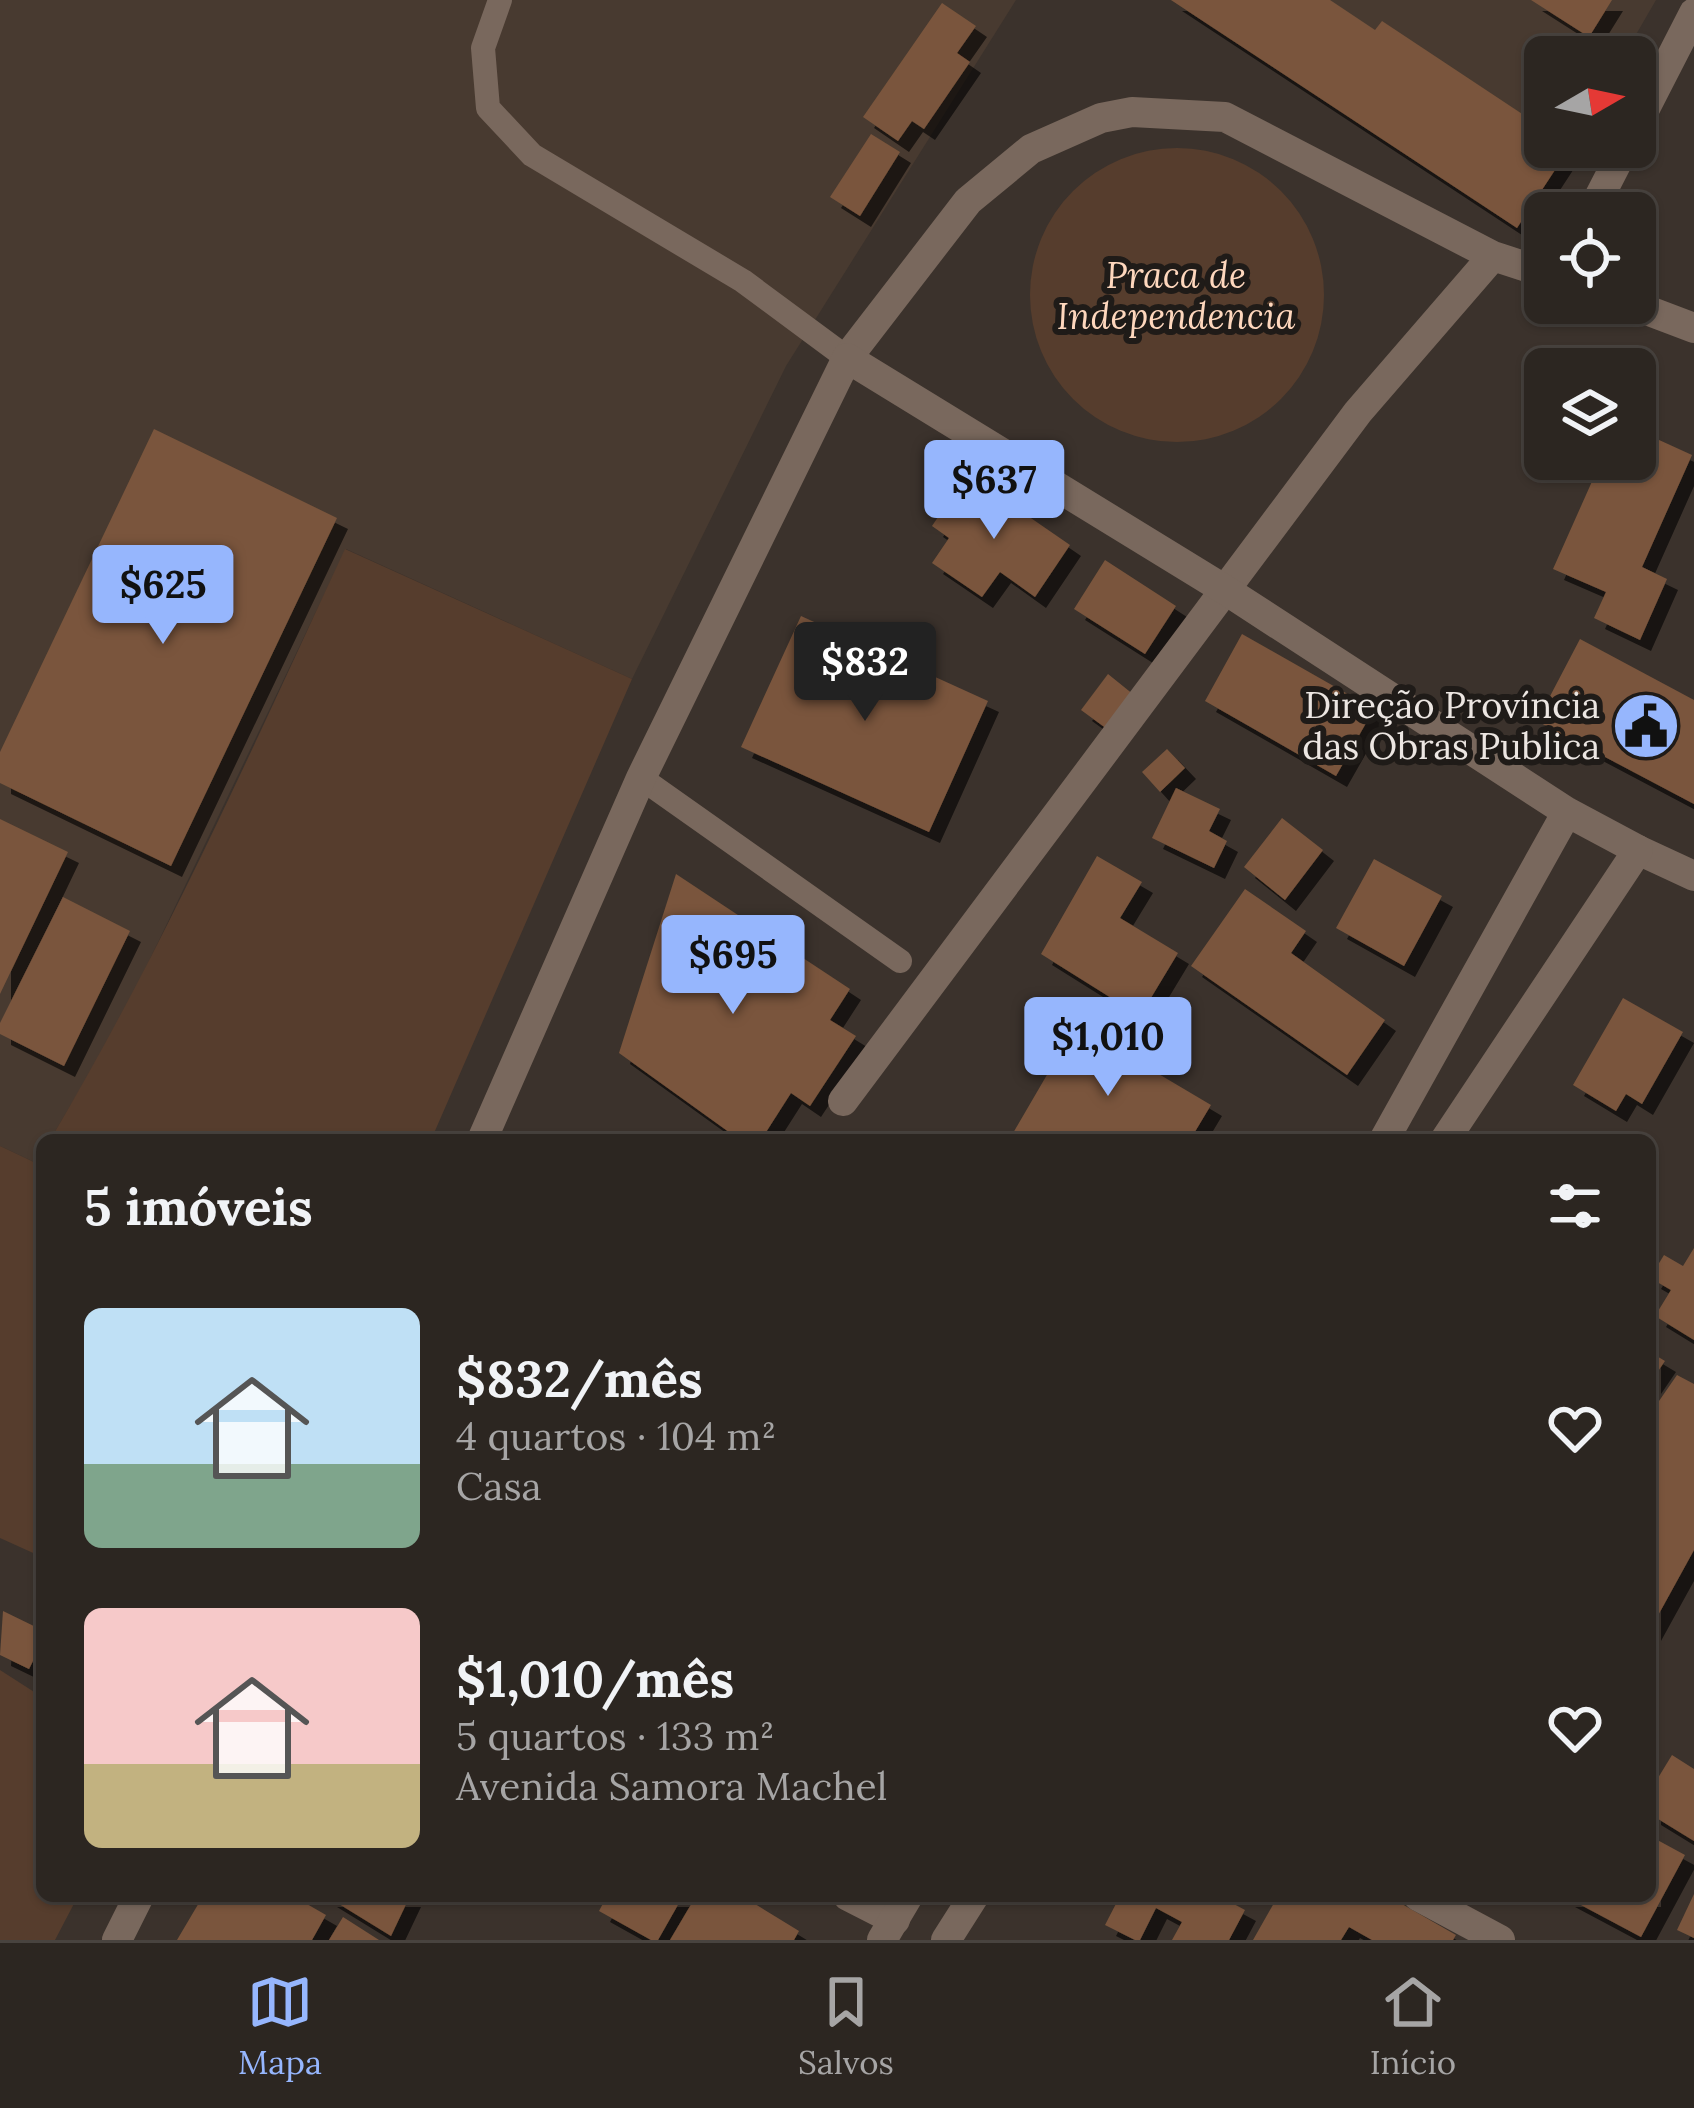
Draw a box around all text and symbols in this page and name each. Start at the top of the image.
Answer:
north arrow [1524,36,1656,168]
map controls [1524,36,1656,480]
button: locate [1524,192,1656,324]
park label: Praca de Independencia [1057,252,1296,339]
button: layers [1524,348,1656,480]
pin: $637 [923,440,1065,542]
text: $637 [951,454,1037,504]
pin: $625 [92,545,234,647]
text: $625 [119,559,207,609]
pin: $832 [794,622,936,724]
text: $832 [821,636,909,686]
place label: Direção Província das Obras Publica [1302,682,1600,769]
public building icon: Direção Província das Obras Publica [1611,691,1681,761]
pin: $695 [662,915,804,1017]
text: $695 [689,929,777,979]
pin: $1,010 [1010,997,1206,1099]
text: $1,010 [1051,1011,1165,1061]
icon: filters [1542,1173,1608,1239]
text: 5 imóveis [84,1174,313,1239]
text: $832/mês [456,1346,703,1411]
icon: home [180,1356,324,1500]
icon: heart [1542,1395,1608,1461]
text: 4 quartos · 104 m² [456,1411,776,1461]
text: Casa [456,1461,542,1511]
text: $1,010/mês [456,1646,734,1711]
icon: home [180,1656,324,1800]
icon: heart [1542,1695,1608,1761]
text: 5 quartos · 133 m² [456,1711,775,1761]
text: Avenida Samora Machel [456,1761,887,1811]
tab: Mapa [238,1969,322,2083]
tab: Salvos [798,1969,894,2083]
tab: Início [1370,1969,1456,2083]

